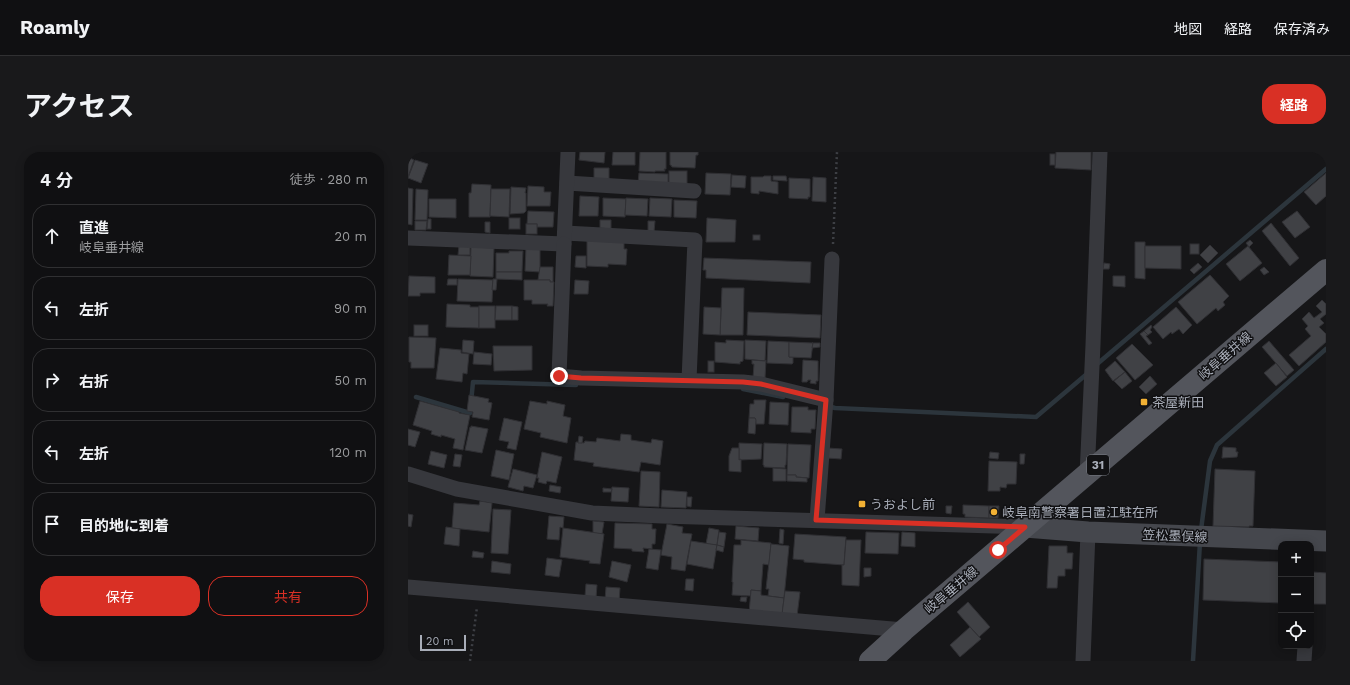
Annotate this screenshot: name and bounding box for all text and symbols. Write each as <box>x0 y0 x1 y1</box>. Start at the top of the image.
text: Roamly <box>20 16 90 39</box>
text: 地図 <box>1174 21 1202 37</box>
text: 経路 <box>1224 21 1252 37</box>
text: 保存済み <box>1274 21 1330 37</box>
button: 経路 <box>1262 84 1326 124</box>
text: アクセス <box>24 90 135 123</box>
text: 4 分 <box>40 170 73 190</box>
text: 徒歩 · 280 m <box>290 172 368 187</box>
text: 直進 <box>79 219 109 237</box>
icon: ahead <box>41 225 63 247</box>
text: 20 m <box>335 229 367 244</box>
text: 岐阜垂井線 <box>79 240 144 255</box>
icon: left <box>41 297 63 319</box>
text: 左折 <box>79 301 109 319</box>
text: 90 m <box>334 301 367 316</box>
street label: 岐阜垂井線 <box>1196 329 1254 383</box>
route end <box>550 367 568 385</box>
icon: right <box>41 369 63 391</box>
text: 右折 <box>79 373 109 391</box>
text: 50 m <box>335 373 367 388</box>
place label: 茶屋新田 <box>1152 395 1204 410</box>
marker: 茶屋新田 <box>1139 397 1149 407</box>
icon: left <box>41 441 63 463</box>
text: 左折 <box>79 445 109 463</box>
text: 120 m <box>329 445 367 460</box>
road number: 31 <box>1087 455 1109 475</box>
place label: うおよし前 <box>870 497 935 512</box>
marker: うおよし前 <box>857 499 867 509</box>
place label: 岐阜南警察署日置江駐在所 <box>1002 505 1158 520</box>
marker: 岐阜南警察署日置江駐在所 <box>989 507 999 517</box>
icon: arrive <box>41 513 63 535</box>
text: 目的地に到着 <box>79 517 169 535</box>
street label: 笠松墨俣線 <box>1142 527 1208 545</box>
route start <box>989 541 1007 559</box>
map controls <box>1278 541 1314 649</box>
button: + <box>1278 541 1314 577</box>
street label: 岐阜垂井線 <box>921 563 981 617</box>
button: 保存 <box>40 576 200 616</box>
button: 共有 <box>208 576 368 616</box>
button: − <box>1278 577 1314 613</box>
button: locate <box>1278 613 1314 649</box>
scale bar <box>420 633 466 652</box>
text: 20 m <box>426 635 454 648</box>

